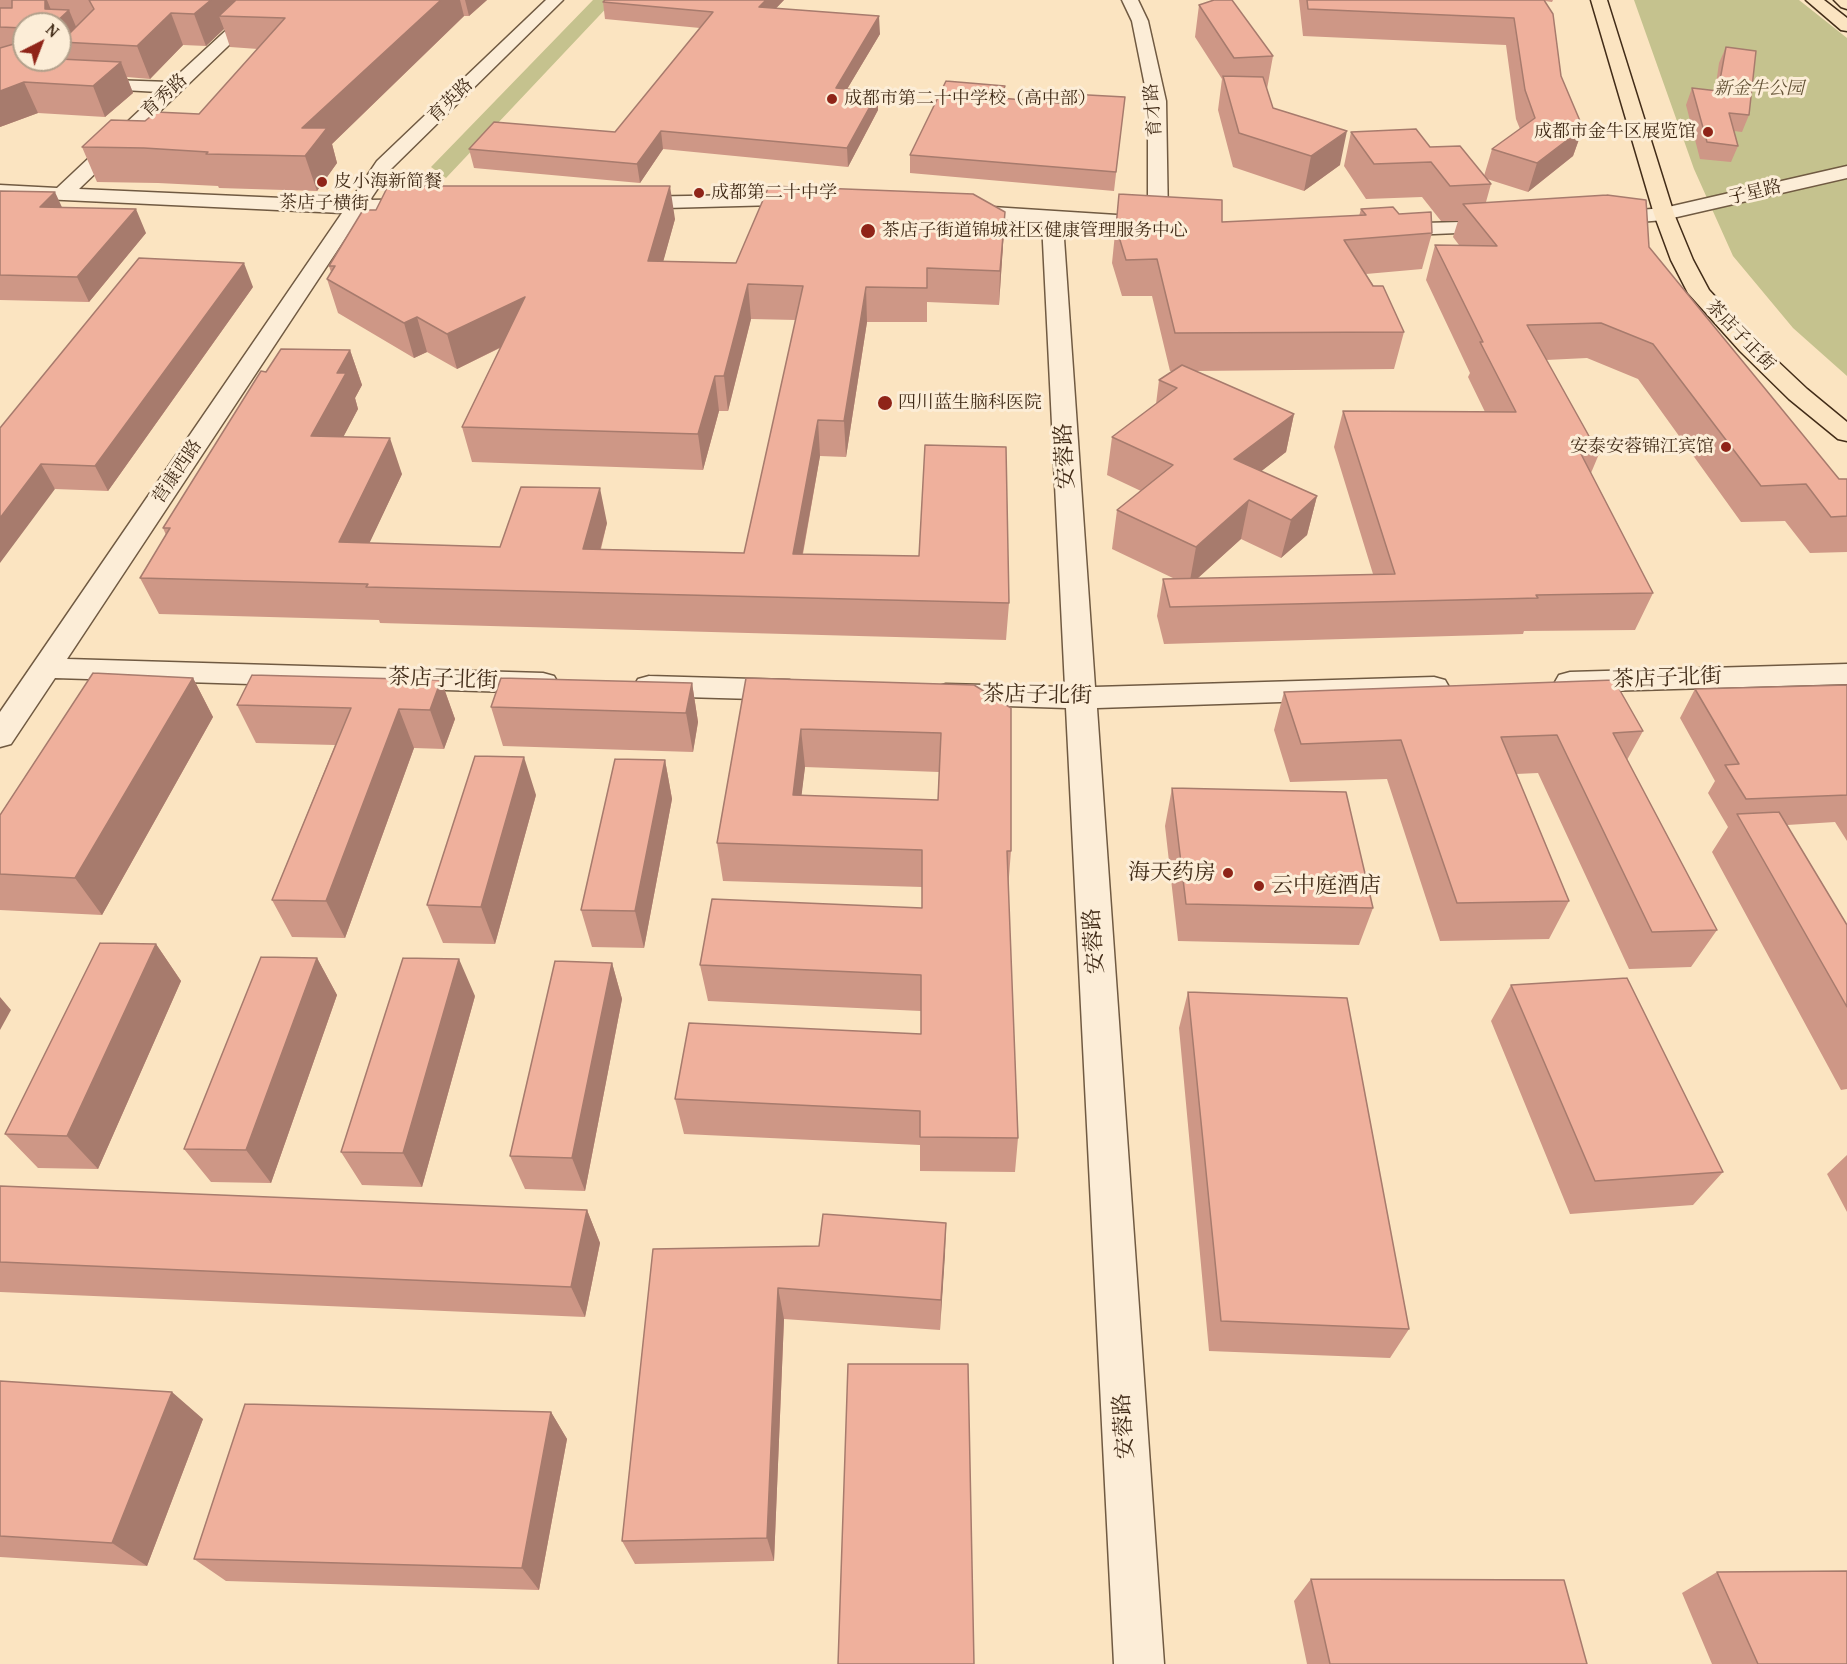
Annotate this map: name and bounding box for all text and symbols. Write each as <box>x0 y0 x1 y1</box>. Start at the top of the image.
north arrow <box>12 12 72 72</box>
text: N <box>41 18 65 43</box>
street label: 育秀路 <box>138 70 192 122</box>
street label: 育英路 <box>424 74 478 128</box>
park label: 新金牛公园 <box>1714 78 1804 100</box>
street label: 育才路 <box>1141 82 1167 138</box>
place label: 成都市第二十中学校（高中部） <box>844 88 1096 110</box>
marker: 成都市第二十中学校（高中部） <box>825 92 839 106</box>
place label: 成都市金牛区展览馆 <box>1534 121 1696 143</box>
marker: 成都市金牛区展览馆 <box>1701 125 1715 139</box>
place label: 皮小海新简餐 <box>334 171 442 193</box>
marker: 皮小海新简餐 <box>315 175 329 189</box>
street label: 子星路 <box>1726 176 1784 210</box>
place label: 成都第二十中学 <box>711 182 837 204</box>
marker: 成都第二十中学 <box>692 186 706 200</box>
street label: 茶店子横街 <box>279 192 369 216</box>
place label: 茶店子街道锦城社区健康管理服务中心 <box>882 220 1188 242</box>
marker: 茶店子街道锦城社区健康管理服务中心 <box>859 222 877 240</box>
street label: 茶店子正街 <box>1701 296 1779 376</box>
place label: 四川蓝生脑科医院 <box>898 392 1042 414</box>
marker: 四川蓝生脑科医院 <box>876 394 894 412</box>
street label: 安蓉路 <box>1051 422 1081 490</box>
street label: 营康西路 <box>149 436 207 508</box>
place label: 安泰安蓉锦江宾馆 <box>1570 436 1714 458</box>
marker: 安泰安蓉锦江宾馆 <box>1719 440 1733 454</box>
street label: 茶店子北街 <box>1612 664 1722 694</box>
street label: 茶店子北街 <box>388 665 498 695</box>
street label: 茶店子北街 <box>982 682 1092 710</box>
place label: 海天药房 <box>1128 860 1216 886</box>
marker: 海天药房 <box>1221 866 1235 880</box>
place label: 云中庭酒店 <box>1271 873 1381 899</box>
marker: 云中庭酒店 <box>1252 879 1266 893</box>
street label: 安蓉路 <box>1080 907 1110 975</box>
street label: 安蓉路 <box>1110 1392 1140 1460</box>

